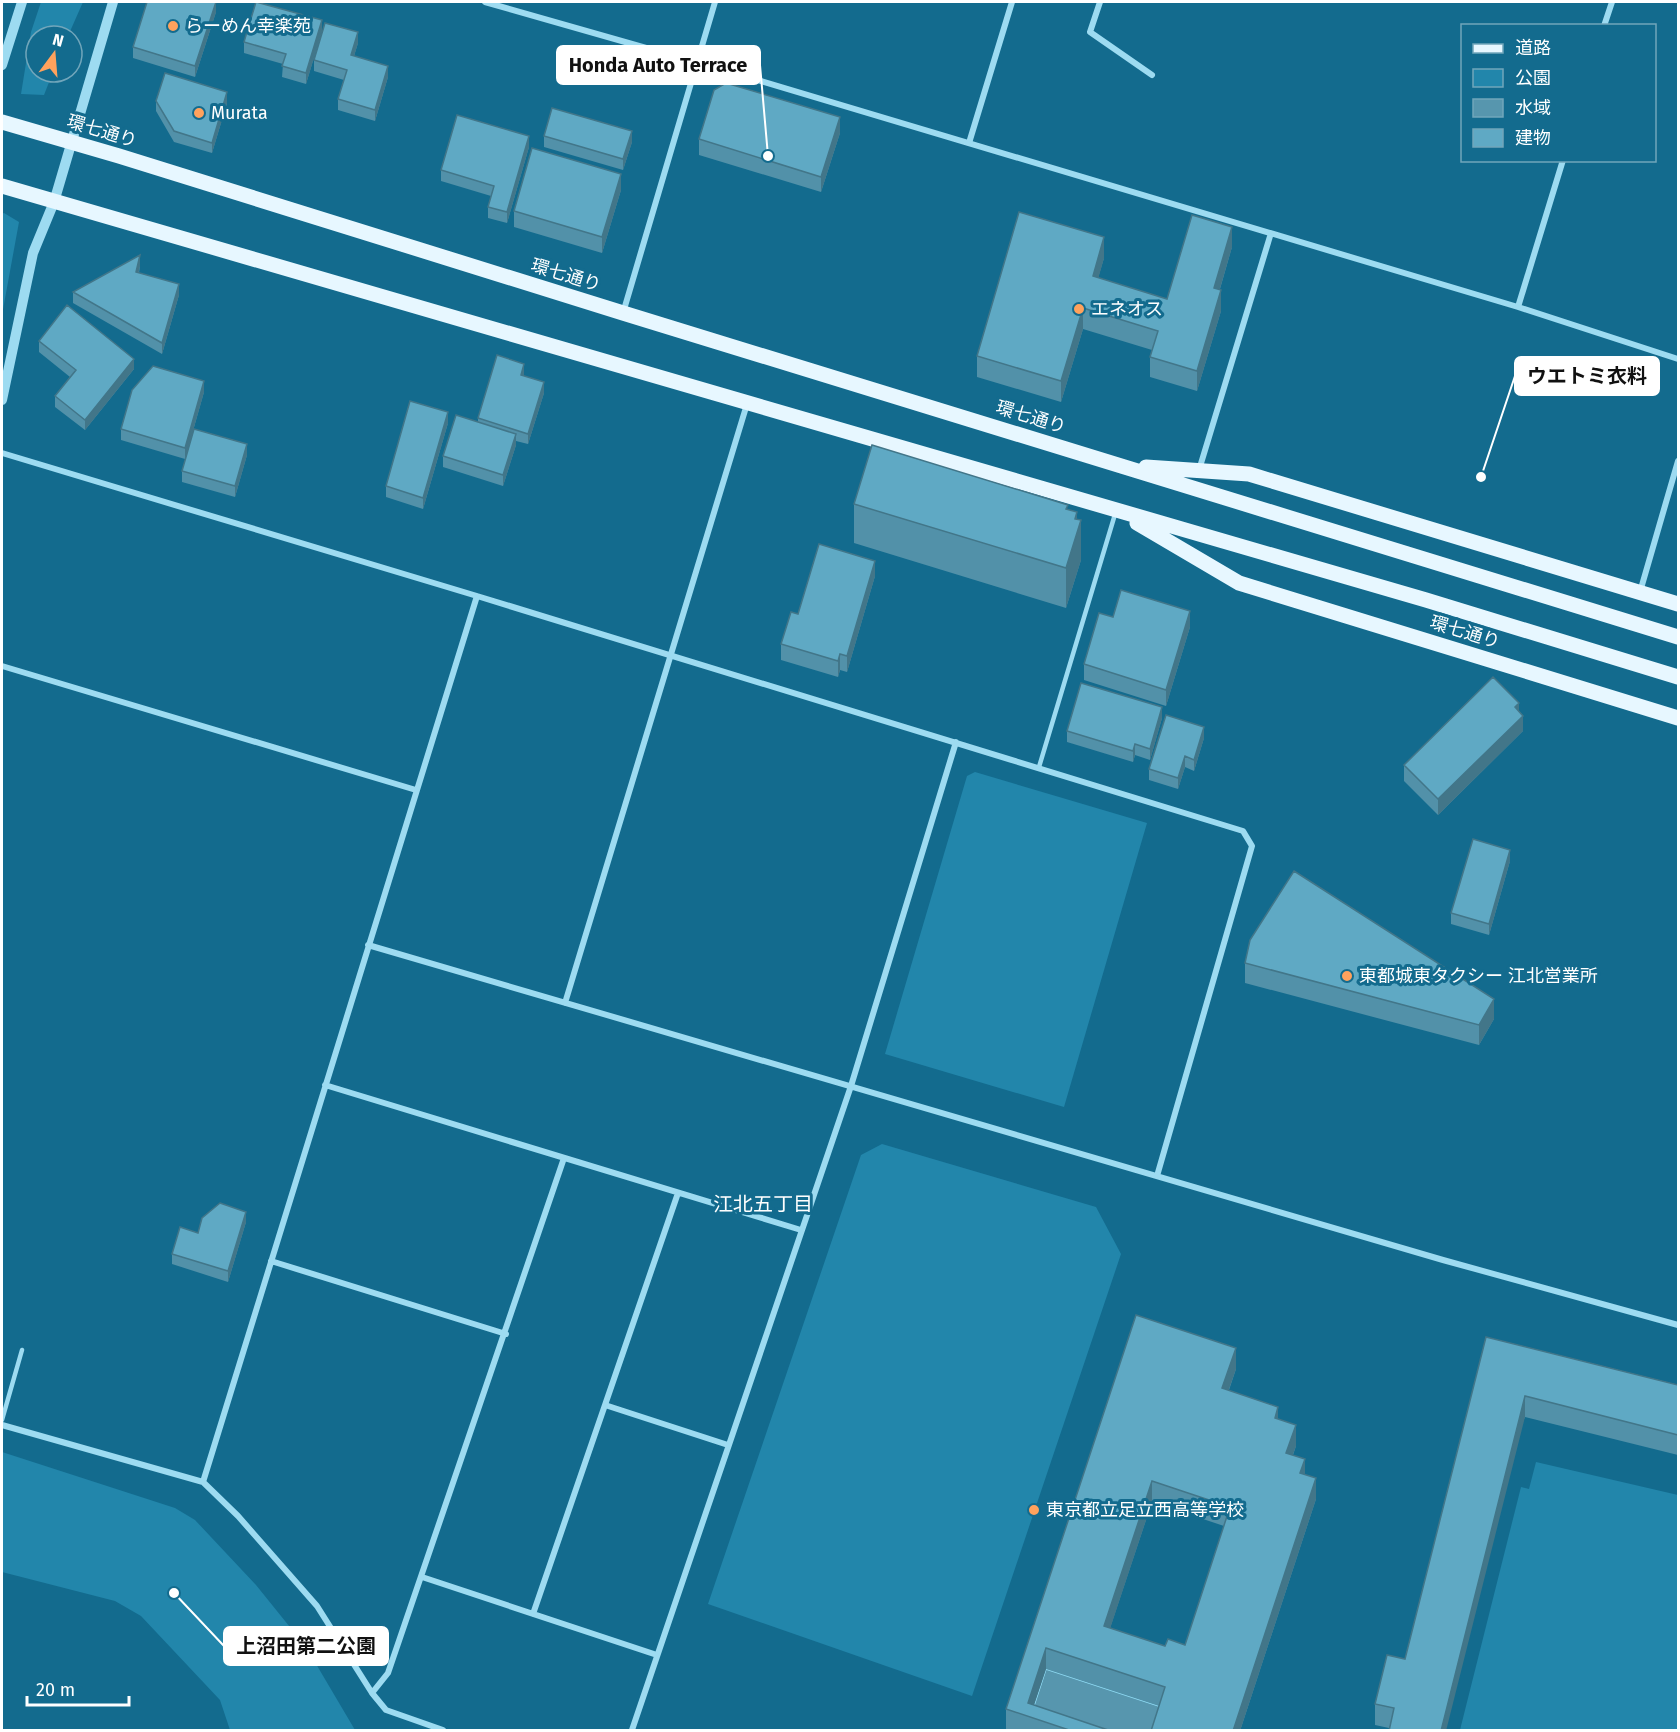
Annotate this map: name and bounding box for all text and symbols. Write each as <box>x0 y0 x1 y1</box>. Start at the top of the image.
place label: らーめん幸楽苑 <box>185 15 311 37</box>
marker: らーめん幸楽苑 <box>166 19 180 33</box>
north arrow <box>24 24 84 84</box>
legend <box>1461 24 1656 162</box>
text: N <box>50 29 66 51</box>
text: 道路 <box>1515 37 1551 59</box>
callout: Honda Auto Terrace <box>557 46 760 84</box>
text: Honda Auto Terrace <box>569 53 747 77</box>
text: 公園 <box>1515 67 1551 89</box>
text: 水域 <box>1515 97 1551 119</box>
place label: Murata <box>211 102 268 124</box>
marker: Murata <box>192 106 206 120</box>
street label: 環七通り <box>64 110 140 152</box>
text: 建物 <box>1515 127 1551 149</box>
street label: 環七通り <box>528 254 604 296</box>
place label: エネオス <box>1091 298 1163 320</box>
marker: エネオス <box>1072 302 1086 316</box>
callout: ウエトミ衣料 <box>1515 357 1659 395</box>
text: ウエトミ衣料 <box>1527 364 1647 388</box>
street label: 環七通り <box>993 396 1069 438</box>
street label: 環七通り <box>1427 611 1503 653</box>
place label: 東都城東タクシー 江北営業所 <box>1359 965 1598 987</box>
marker: 東都城東タクシー 江北営業所 <box>1340 969 1354 983</box>
district label: 江北五丁目 <box>713 1192 813 1216</box>
place label: 東京都立足立西高等学校 <box>1046 1499 1244 1521</box>
marker: 東京都立足立西高等学校 <box>1027 1503 1041 1517</box>
callout: 上沼田第二公園 <box>224 1627 388 1665</box>
text: 上沼田第二公園 <box>236 1634 376 1658</box>
scale bar <box>27 1669 129 1707</box>
text: 20 m <box>36 1679 75 1701</box>

